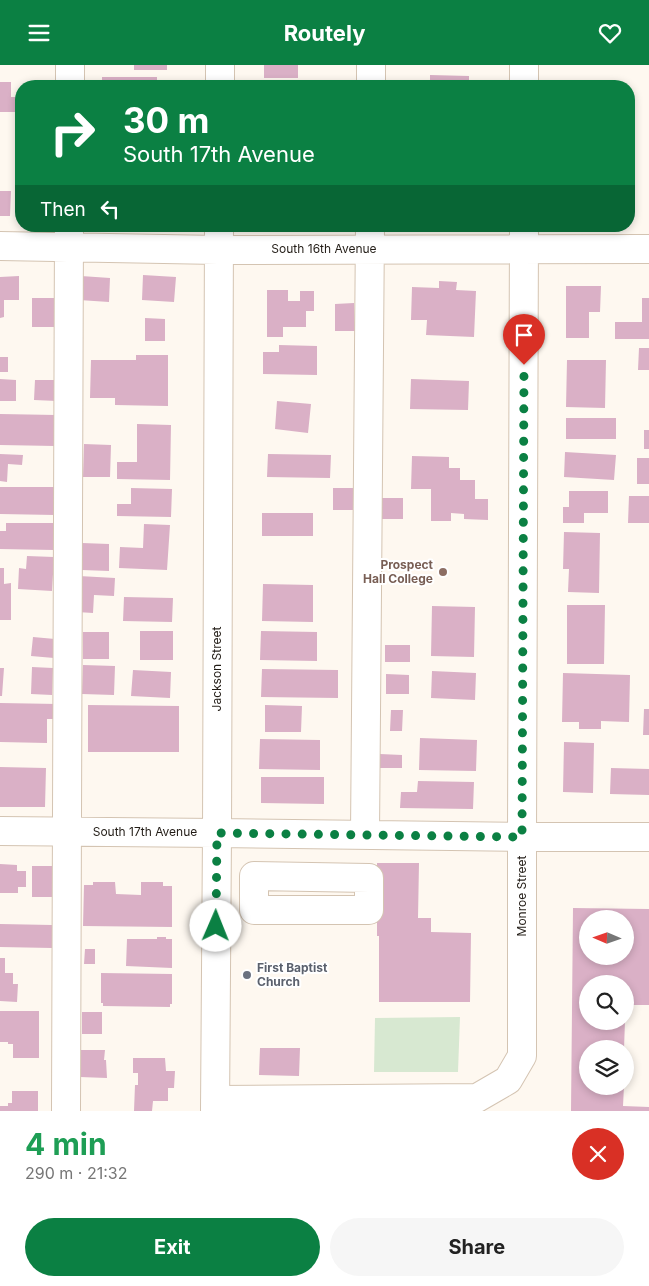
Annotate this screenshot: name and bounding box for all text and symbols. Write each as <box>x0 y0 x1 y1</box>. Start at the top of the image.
icon: menu <box>25 19 53 47</box>
icon: heart <box>596 19 624 47</box>
text: Routely <box>284 20 365 46</box>
text: 30 m <box>123 99 209 141</box>
icon: right <box>40 100 105 165</box>
text: South 17th Avenue <box>123 141 315 167</box>
icon: left <box>96 195 124 223</box>
text: Then <box>40 198 86 221</box>
street label: South 16th Avenue <box>271 241 377 256</box>
pin <box>503 314 545 365</box>
icon: arrive <box>510 321 538 349</box>
place label: Prospect Hall College <box>363 557 434 586</box>
marker: Prospect Hall College <box>437 566 449 578</box>
street label: Jackson Street <box>209 626 224 711</box>
street label: South 17th Avenue <box>93 824 197 839</box>
street label: Monroe Street <box>514 855 529 936</box>
position arrow <box>189 899 241 951</box>
north arrow <box>579 910 634 965</box>
map controls <box>579 910 634 1095</box>
place label: First Baptist Church <box>257 960 328 989</box>
marker: First Baptist Church <box>241 969 253 981</box>
button: search <box>579 975 634 1030</box>
button: layers <box>579 1040 634 1095</box>
text: 4 min <box>25 1126 107 1162</box>
button: close <box>572 1128 624 1180</box>
text: 290 m · 21:32 <box>25 1163 127 1183</box>
button: Exit <box>25 1218 320 1276</box>
button: Share <box>330 1218 624 1276</box>

